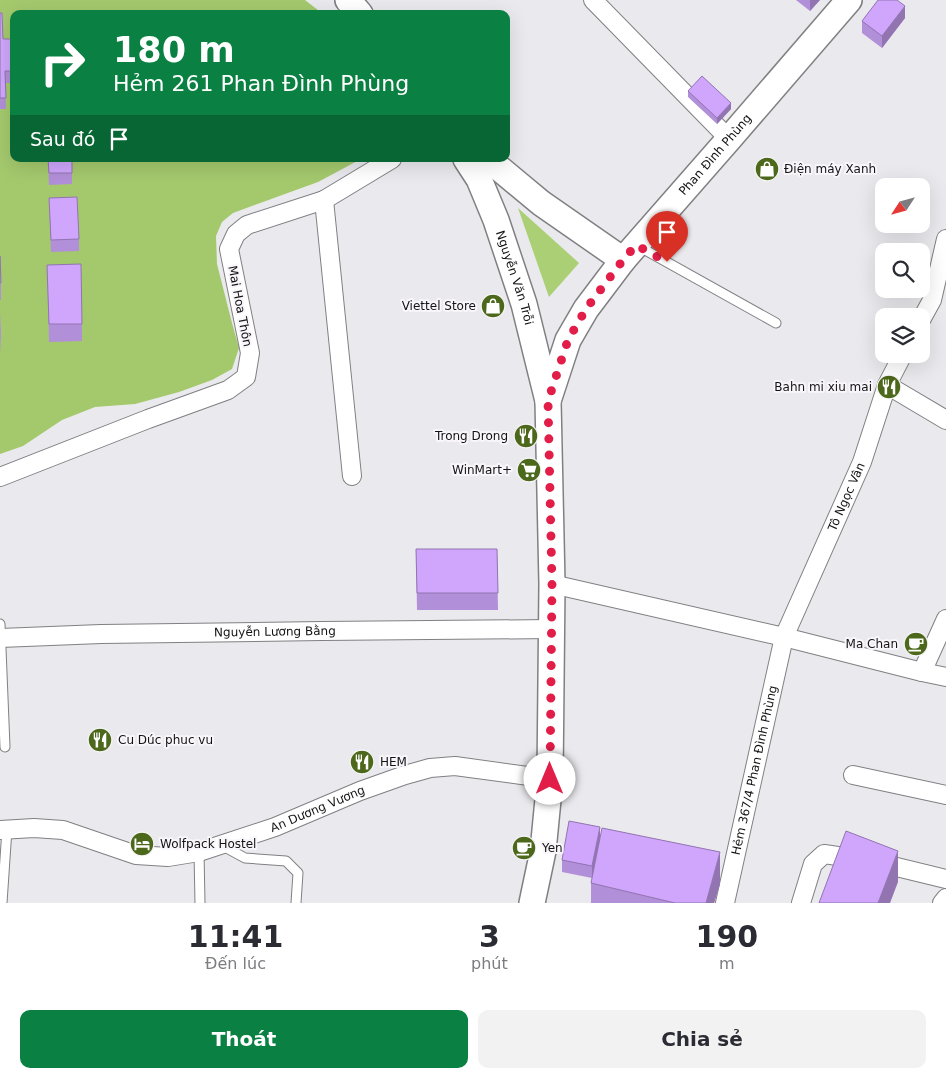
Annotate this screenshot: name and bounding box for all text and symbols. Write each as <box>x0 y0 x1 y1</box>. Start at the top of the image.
icon: right <box>30 30 95 95</box>
text: 180 m <box>113 30 235 70</box>
text: Hẻm 261 Phan Đình Phùng <box>113 71 409 96</box>
street label: Phan Đình Phùng <box>676 111 754 198</box>
icon: arrive <box>105 125 133 153</box>
text: Sau đó <box>30 128 95 150</box>
shop icon: Điện máy Xanh <box>754 156 780 182</box>
place label: Điện máy Xanh <box>784 162 876 176</box>
north arrow <box>875 178 930 232</box>
map controls <box>875 178 930 363</box>
pin <box>646 211 688 262</box>
icon: arrive <box>653 218 681 246</box>
street label: Nguyễn Văn Trỗi <box>493 229 536 326</box>
button: search <box>875 243 930 298</box>
street label: Mai Hoa Thôn <box>225 264 255 348</box>
shop icon: Viettel Store <box>480 293 506 319</box>
place label: Viettel Store <box>402 299 476 313</box>
button: layers <box>875 308 930 363</box>
restaurant icon: Bahn mi xiu mai <box>876 374 902 400</box>
place label: Bahn mi xiu mai <box>774 380 872 394</box>
restaurant icon: Trong Drong <box>513 423 539 449</box>
place label: Trong Drong <box>434 429 508 443</box>
supermarket icon: WinMart+ <box>516 457 542 483</box>
street label: Tô Ngọc Vân <box>825 460 868 534</box>
place label: WinMart+ <box>452 463 512 477</box>
street label: Nguyễn Lương Bằng <box>214 624 336 639</box>
cafe icon: Ma Chan <box>903 631 929 657</box>
place label: Ma Chan <box>846 637 898 651</box>
street label: Hẻm 367/4 Phan Đình Phùng <box>729 684 780 856</box>
restaurant icon: Cu Dúc phuc vu <box>87 727 113 753</box>
place label: Cu Dúc phuc vu <box>118 733 213 747</box>
restaurant icon: HEM <box>349 749 375 775</box>
position arrow <box>523 752 575 804</box>
place label: HEM <box>380 755 407 769</box>
street label: An Dương Vương <box>269 783 367 835</box>
hotel icon: Wolfpack Hostel <box>129 831 155 857</box>
cafe icon: Yen <box>511 835 537 861</box>
place label: Wolfpack Hostel <box>160 837 256 851</box>
place label: Yen <box>541 841 563 855</box>
text: 11:41 <box>188 919 283 954</box>
text: 3 <box>479 919 500 954</box>
text: 190 <box>696 919 758 954</box>
text: Đến lúc <box>205 954 266 973</box>
text: phút <box>471 954 508 973</box>
text: m <box>719 954 735 973</box>
button: Thoát <box>20 1010 468 1068</box>
button: Chia sẻ <box>478 1010 926 1068</box>

